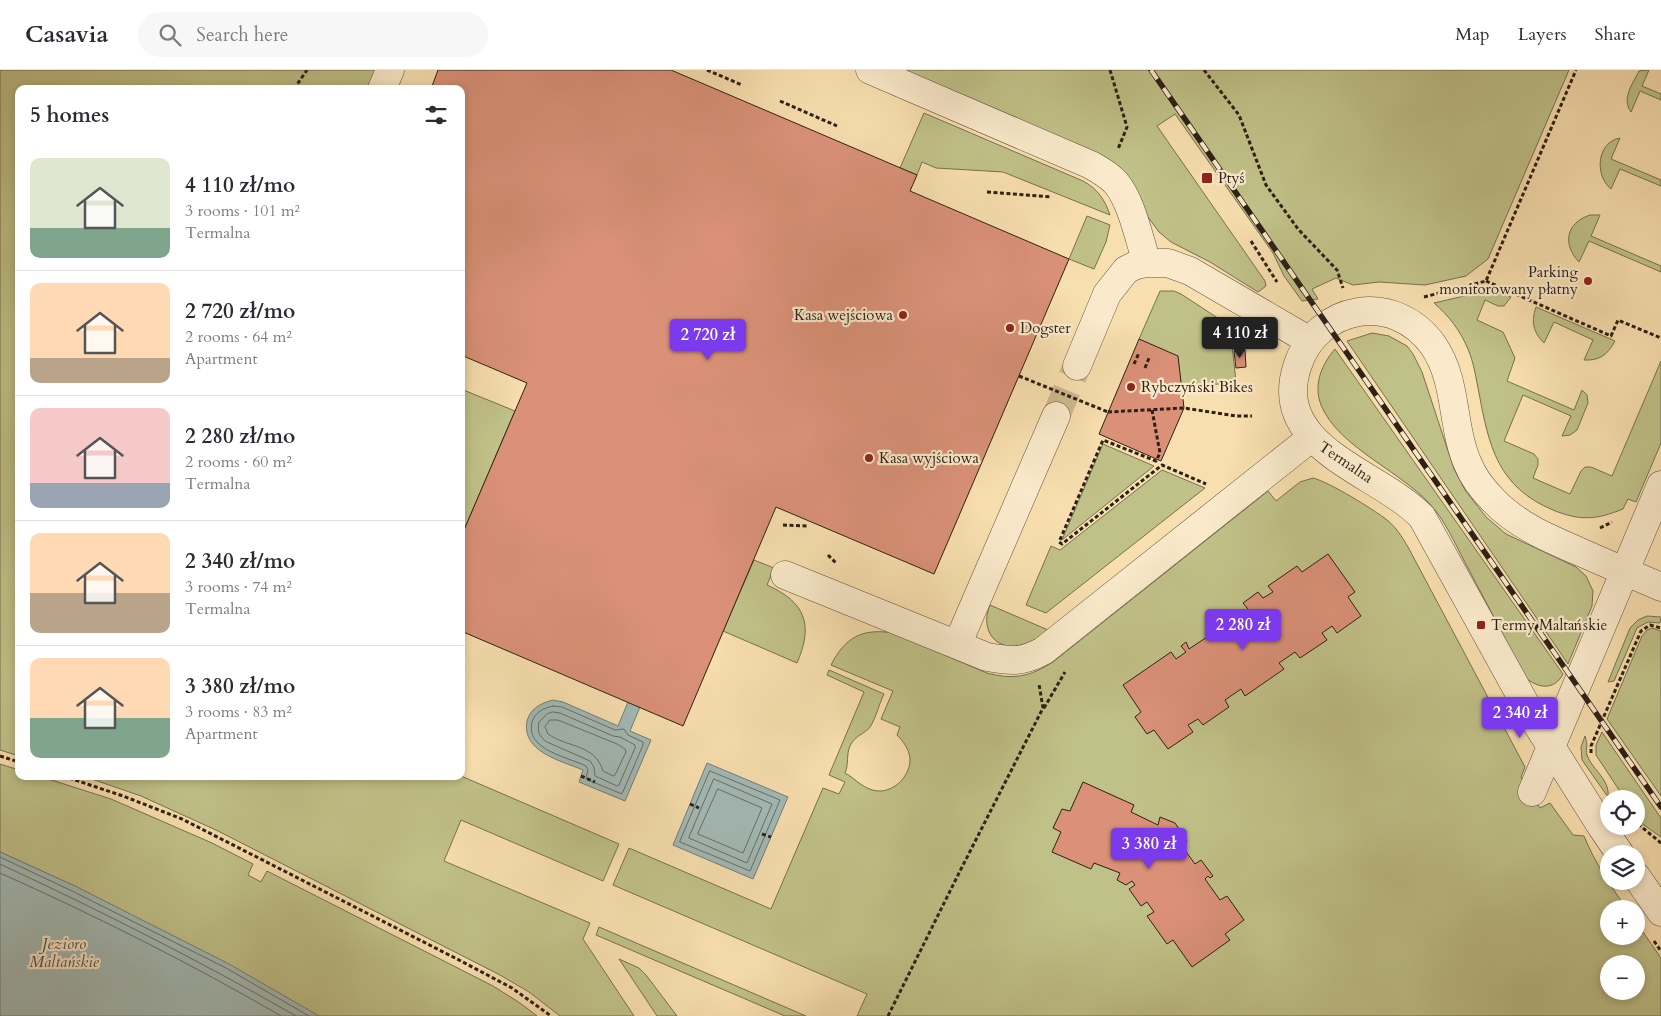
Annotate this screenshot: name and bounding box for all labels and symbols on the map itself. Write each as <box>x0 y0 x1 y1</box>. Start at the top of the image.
place label: Ptyś <box>1218 168 1245 188</box>
marker: Ptyś <box>1200 171 1214 185</box>
place label: Parking monitorowany płatny <box>1439 262 1579 299</box>
marker: Parking monitorowany płatny <box>1582 275 1594 287</box>
place label: Kasa wejściowa <box>794 305 894 325</box>
marker: Kasa wejściowa <box>897 309 909 321</box>
pin: 4 110 zł <box>1188 316 1292 359</box>
pin: 2 720 zł <box>656 318 760 361</box>
place label: Dogster <box>1020 318 1071 338</box>
marker: Dogster <box>1004 322 1016 334</box>
place label: Rybczyński Bikes <box>1141 377 1253 397</box>
marker: Rybczyński Bikes <box>1125 381 1137 393</box>
street label: Termalna <box>1315 437 1377 488</box>
place label: Kasa wyjściowa <box>879 448 980 468</box>
marker: Kasa wyjściowa <box>863 452 875 464</box>
pin: 2 280 zł <box>1191 608 1295 651</box>
place label: Termy Maltańskie <box>1491 615 1607 635</box>
marker: Termy Maltańskie <box>1475 619 1487 631</box>
pin: 2 340 zł <box>1468 696 1572 739</box>
pin: 3 380 zł <box>1097 828 1201 870</box>
water label: Jezioro Maltańskie <box>29 933 100 973</box>

